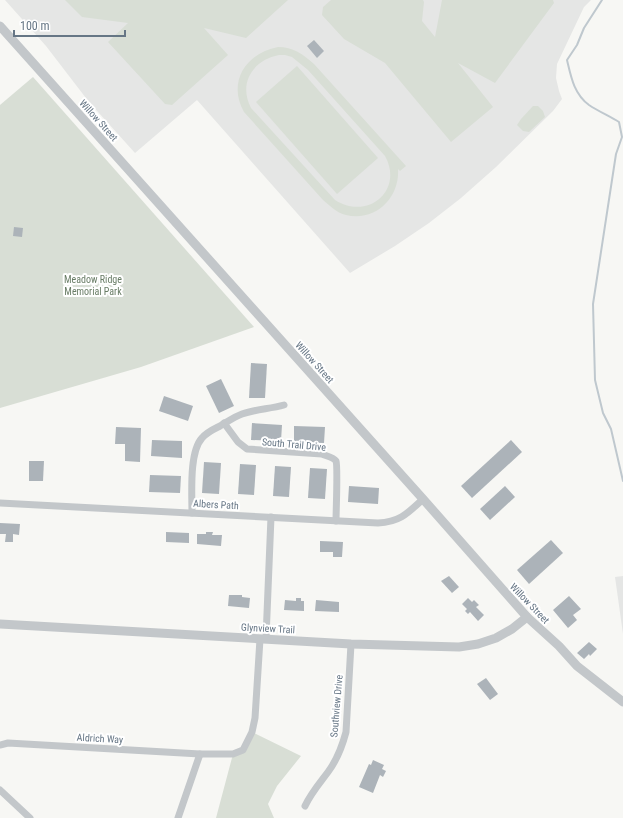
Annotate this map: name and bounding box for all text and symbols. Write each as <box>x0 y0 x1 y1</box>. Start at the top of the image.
scale bar <box>14 12 125 38</box>
text: 100 m <box>20 19 50 33</box>
street label: Willow Street <box>77 97 120 143</box>
park label: Meadow Ridge Memorial Park <box>64 274 122 297</box>
street label: Willow Street <box>293 339 336 385</box>
street label: South Trail Drive <box>261 436 327 453</box>
street label: Albers Path <box>193 498 239 511</box>
street label: Willow Street <box>508 581 552 626</box>
street label: Glynview Trail <box>241 622 295 635</box>
street label: Southview Drive <box>328 674 345 738</box>
street label: Aldrich Way <box>76 732 123 745</box>

